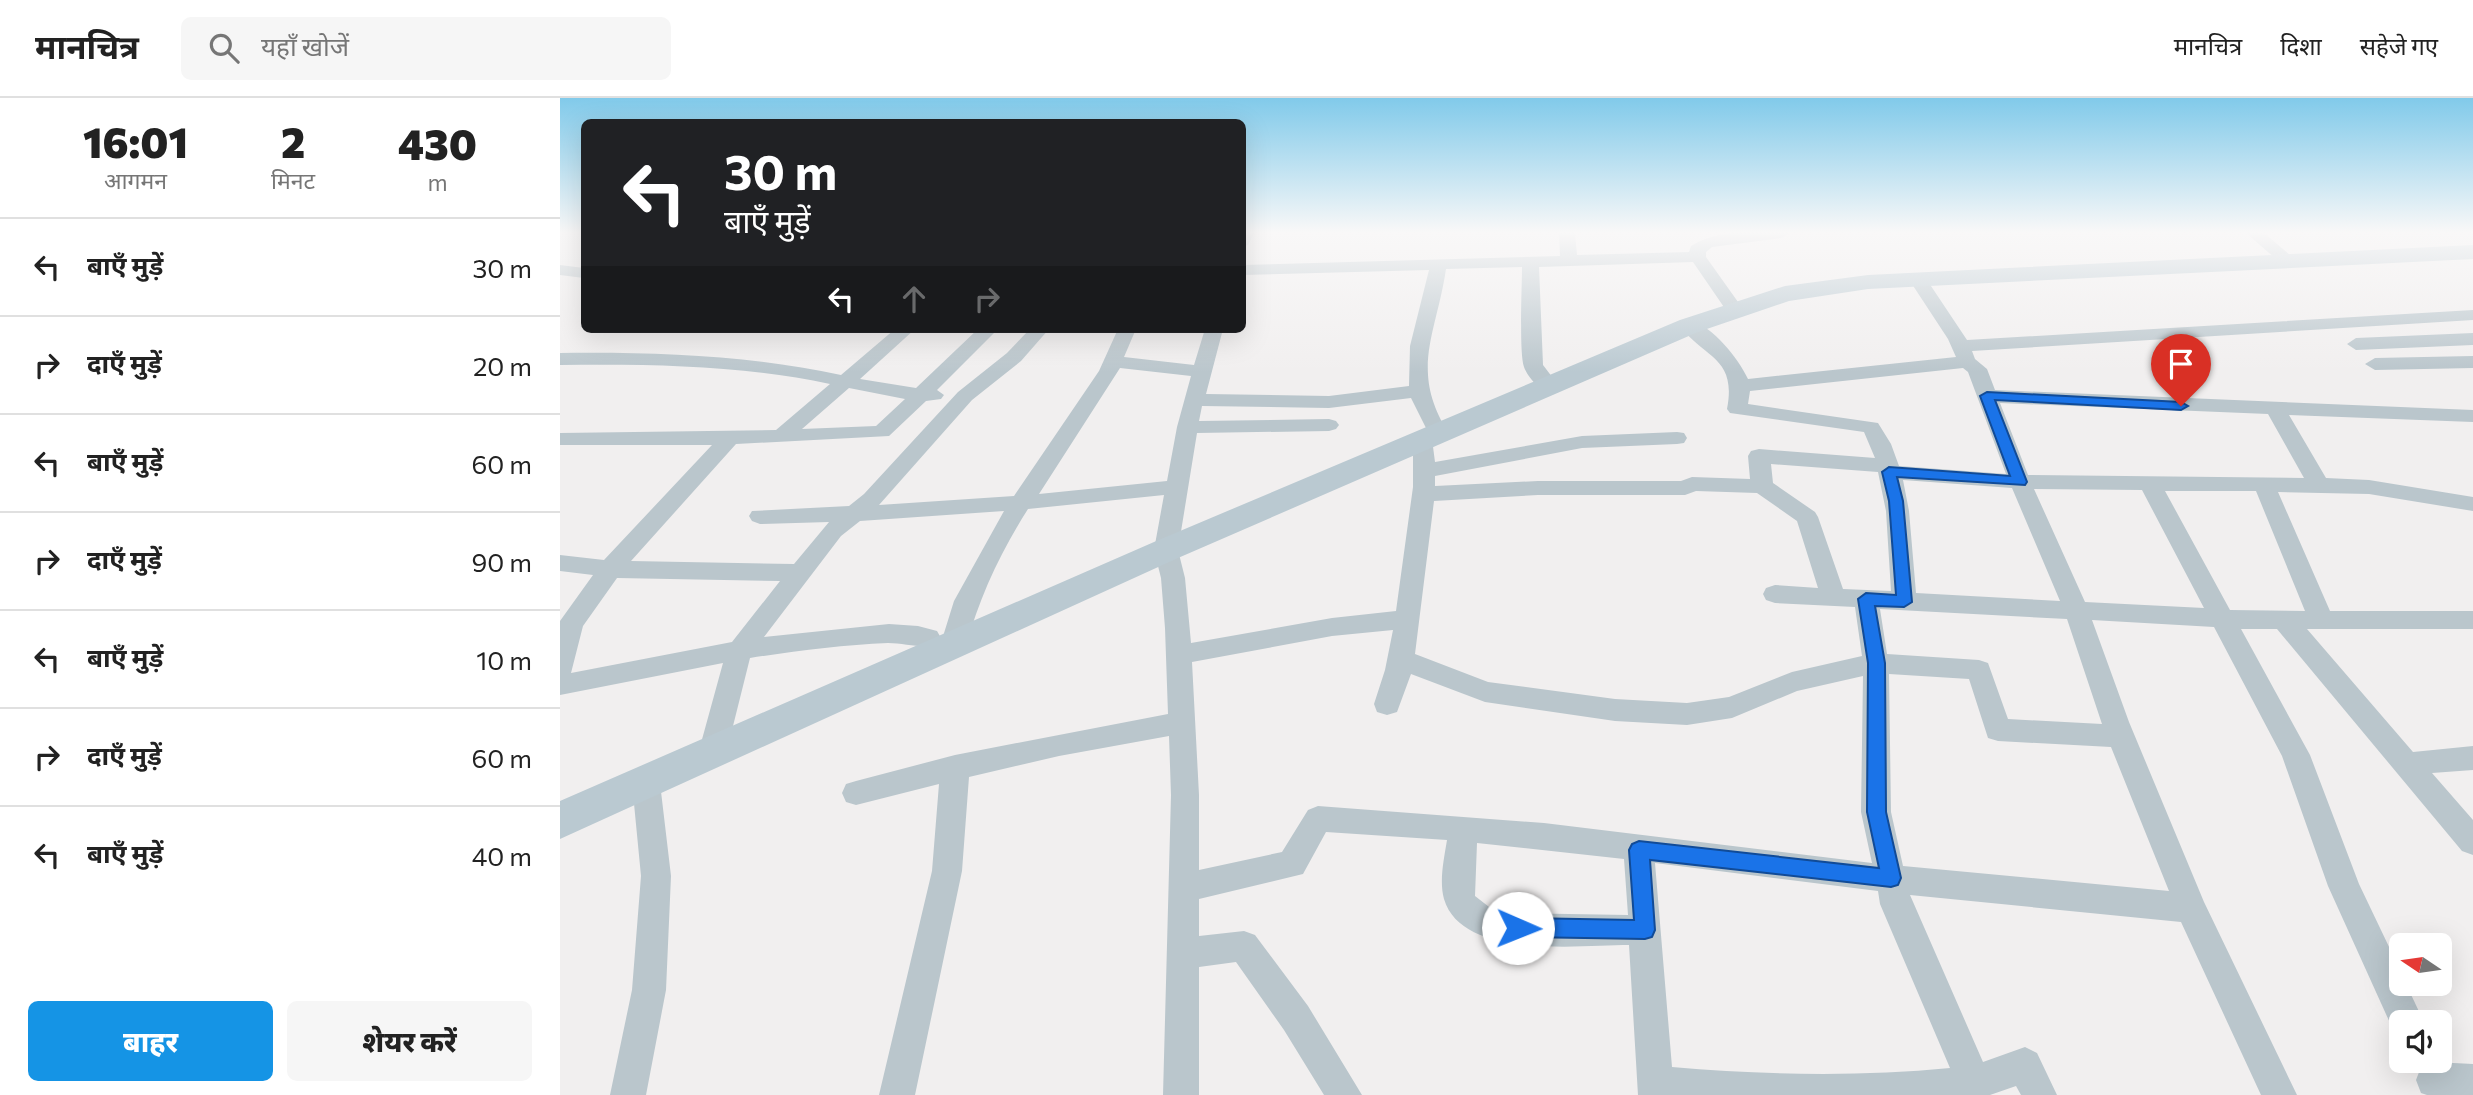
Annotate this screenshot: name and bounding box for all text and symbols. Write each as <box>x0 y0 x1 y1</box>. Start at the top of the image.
search box <box>181 17 671 80</box>
text: मानचित्र <box>35 25 139 66</box>
icon: search <box>205 29 243 67</box>
text: यहाँ खोजें <box>261 30 349 61</box>
text: मानचित्र <box>2174 31 2242 60</box>
text: दिशा <box>2280 31 2322 60</box>
text: सहेजे गए <box>2360 31 2438 60</box>
text: 16:01 <box>83 115 188 167</box>
text: 2 <box>281 115 305 167</box>
text: 430 <box>398 117 477 169</box>
text: 30 m <box>724 140 837 200</box>
icon: left <box>609 147 700 238</box>
text: आगमन <box>104 166 167 194</box>
text: मिनट <box>271 166 315 194</box>
text: m <box>428 168 448 196</box>
text: बाएँ मुड़ें <box>724 200 811 240</box>
icon: left <box>28 248 66 286</box>
text: बाएँ मुड़ें <box>87 249 163 280</box>
text: 30 m <box>473 252 532 283</box>
icon: left <box>822 280 860 318</box>
icon: ahead <box>895 280 933 318</box>
icon: right <box>968 280 1006 318</box>
pin <box>2151 334 2211 406</box>
icon: arrive <box>2162 345 2200 383</box>
icon: right <box>28 346 66 384</box>
text: दाएँ मुड़ें <box>87 347 162 378</box>
text: 20 m <box>473 350 532 381</box>
icon: left <box>28 444 66 482</box>
text: बाएँ मुड़ें <box>87 445 163 476</box>
text: 60 m <box>472 448 532 479</box>
icon: right <box>28 542 66 580</box>
text: दाएँ मुड़ें <box>87 543 162 574</box>
text: 90 m <box>472 546 532 577</box>
icon: left <box>28 640 66 678</box>
text: बाएँ मुड़ें <box>87 641 163 672</box>
text: 10 m <box>476 644 532 675</box>
icon: right <box>28 738 66 776</box>
text: दाएँ मुड़ें <box>87 739 162 770</box>
text: 60 m <box>472 742 532 773</box>
icon: left <box>28 836 66 874</box>
text: बाएँ मुड़ें <box>87 837 163 868</box>
text: 40 m <box>472 840 532 871</box>
position arrow <box>1481 891 1555 965</box>
north arrow <box>2389 933 2452 996</box>
map controls <box>2389 933 2452 1073</box>
button: बाहर <box>28 1001 273 1081</box>
button: शेयर करें <box>287 1001 532 1081</box>
button: sound <box>2389 1010 2452 1073</box>

